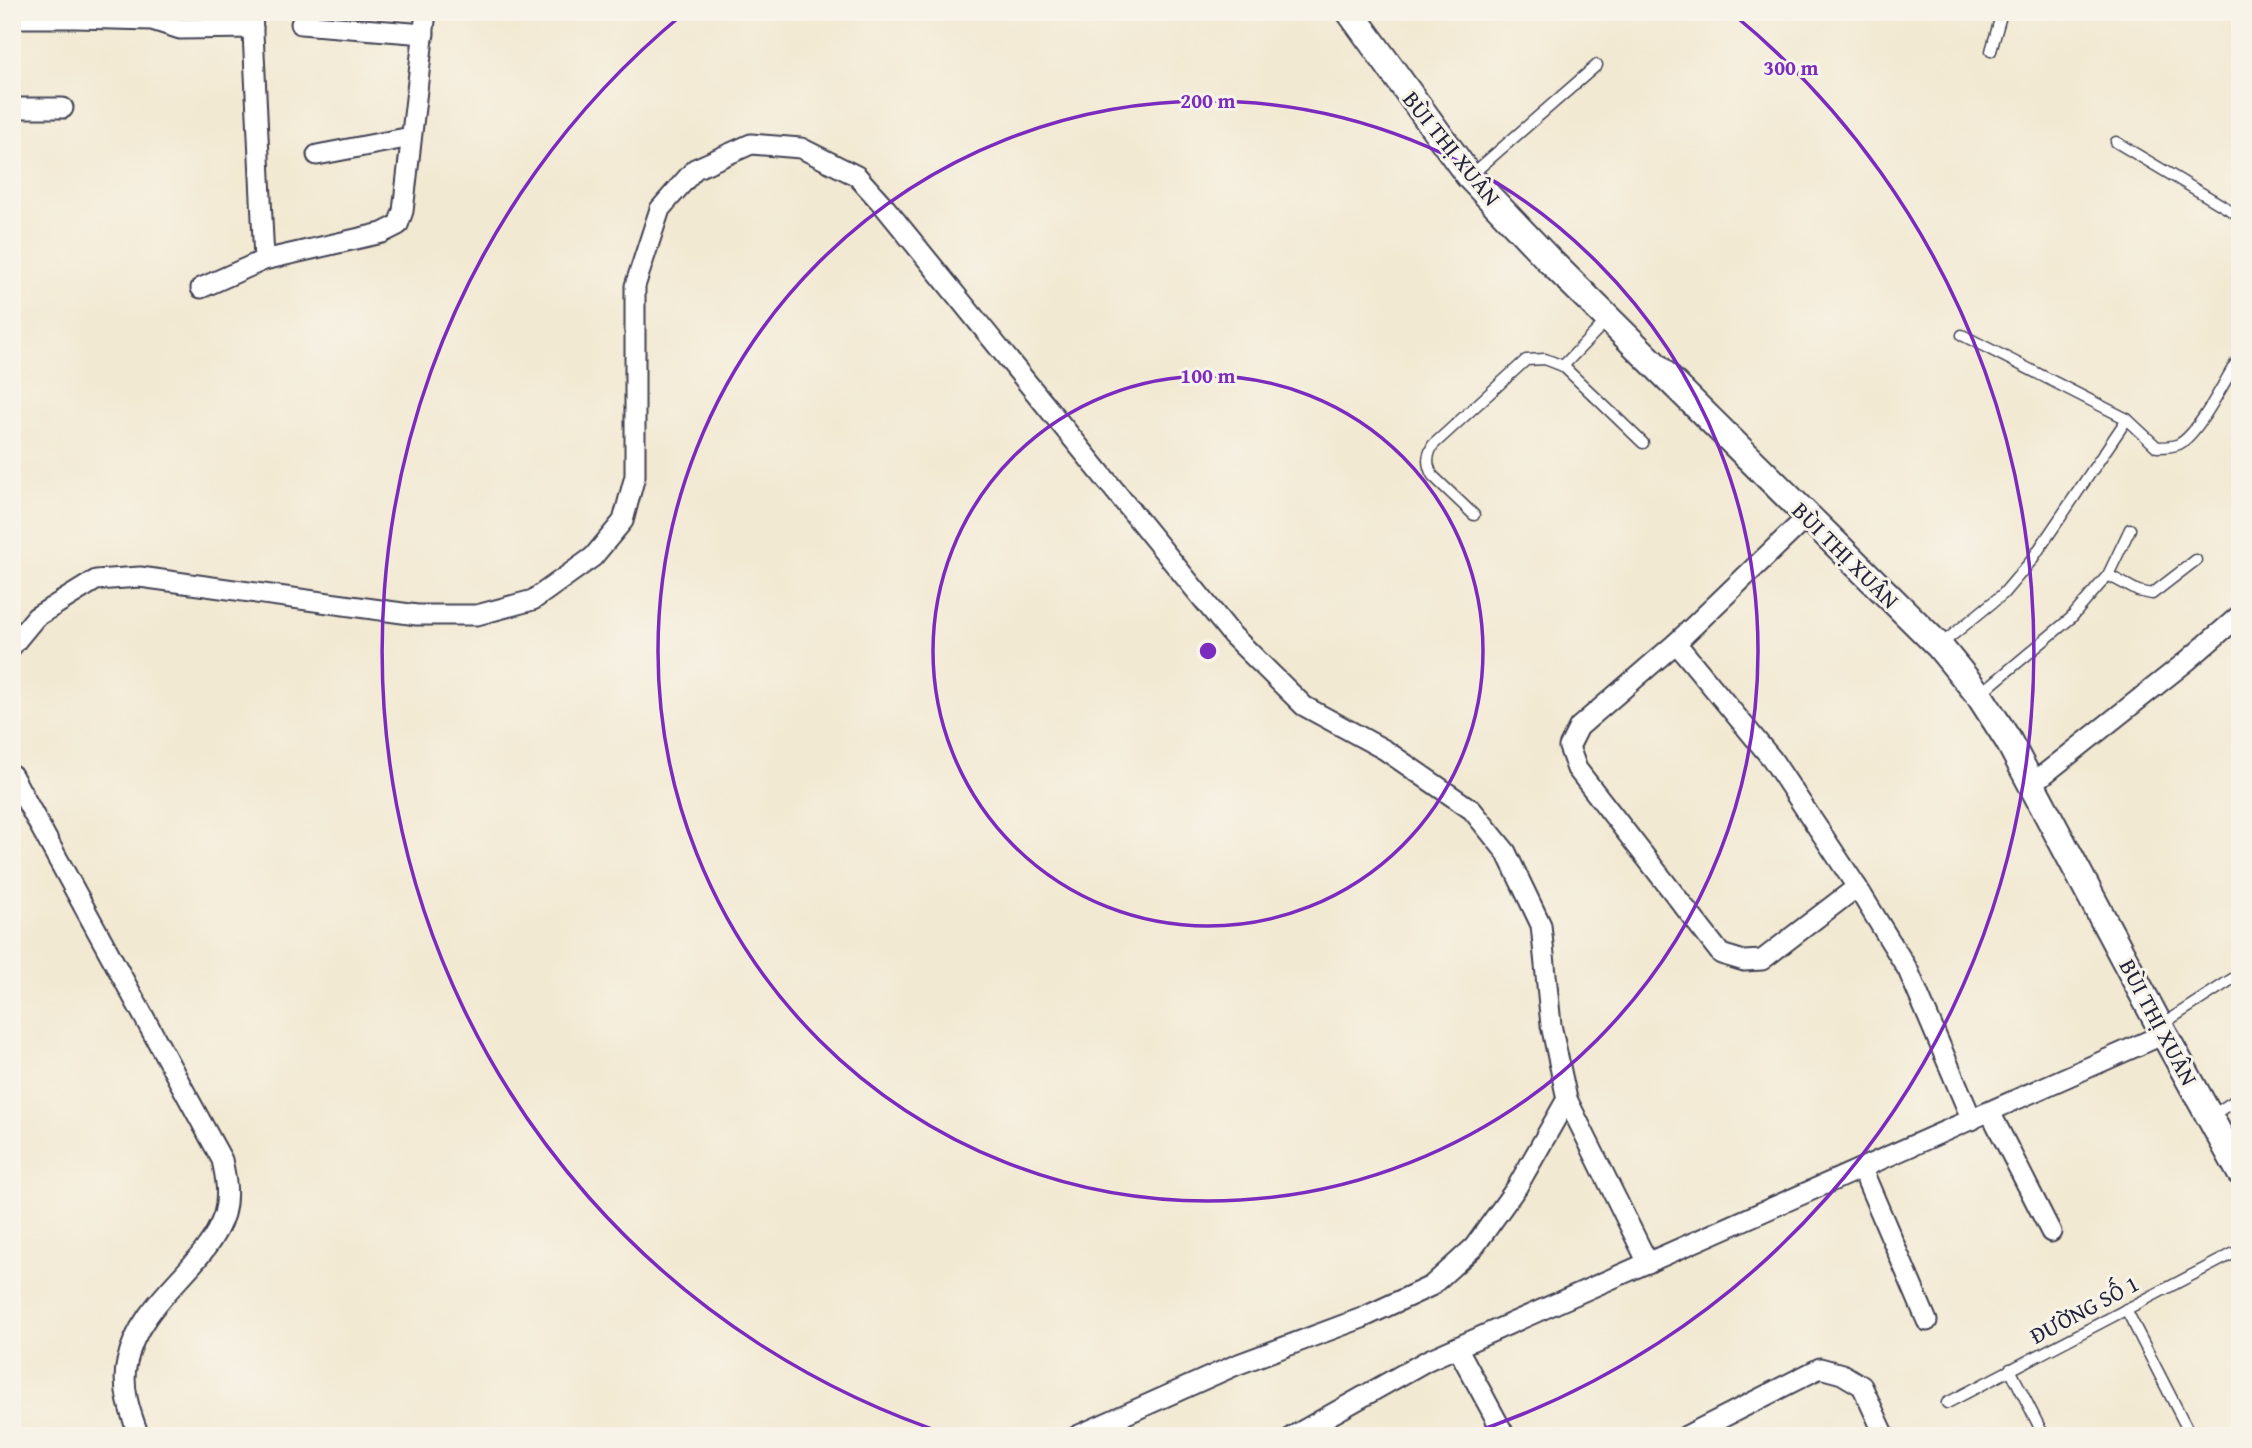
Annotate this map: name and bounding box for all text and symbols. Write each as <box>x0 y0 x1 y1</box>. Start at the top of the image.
text: 300 m <box>1763 52 1819 83</box>
street label: BÙI THỊ XUÂN <box>1395 84 1509 212</box>
text: 200 m <box>1180 85 1236 116</box>
text: 100 m <box>1180 360 1236 391</box>
street label: BÙI THỊ XUÂN <box>1785 494 1907 616</box>
centre of rings <box>1196 639 1220 663</box>
street label: BÙI THỊ XUÂN <box>2112 953 2206 1091</box>
street label: ĐƯỜNG SỐ 1 <box>2024 1266 2144 1352</box>

